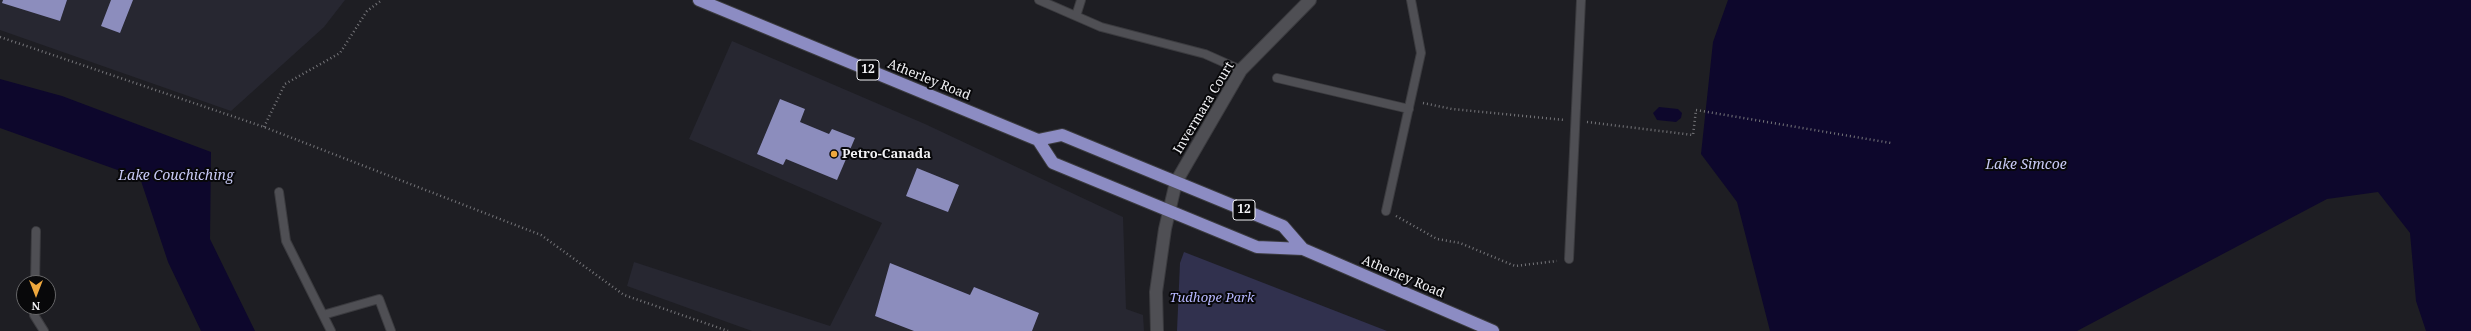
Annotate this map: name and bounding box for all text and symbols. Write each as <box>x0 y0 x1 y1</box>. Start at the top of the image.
street label: Atherley Road <box>885 56 973 104</box>
street label: Invermara Court <box>1170 59 1238 157</box>
road number: 12 <box>857 60 879 80</box>
place label: Petro-Canada <box>842 146 931 162</box>
marker: Petro-Canada <box>829 149 839 159</box>
water label: Lake Simcoe <box>1985 157 2067 173</box>
water label: Lake Couchiching <box>118 168 234 184</box>
road number: 12 <box>1233 200 1255 220</box>
street label: Atherley Road <box>1359 253 1447 301</box>
north arrow <box>16 275 56 315</box>
park label: Tudhope Park <box>1170 290 1254 306</box>
text: N <box>32 299 40 314</box>

